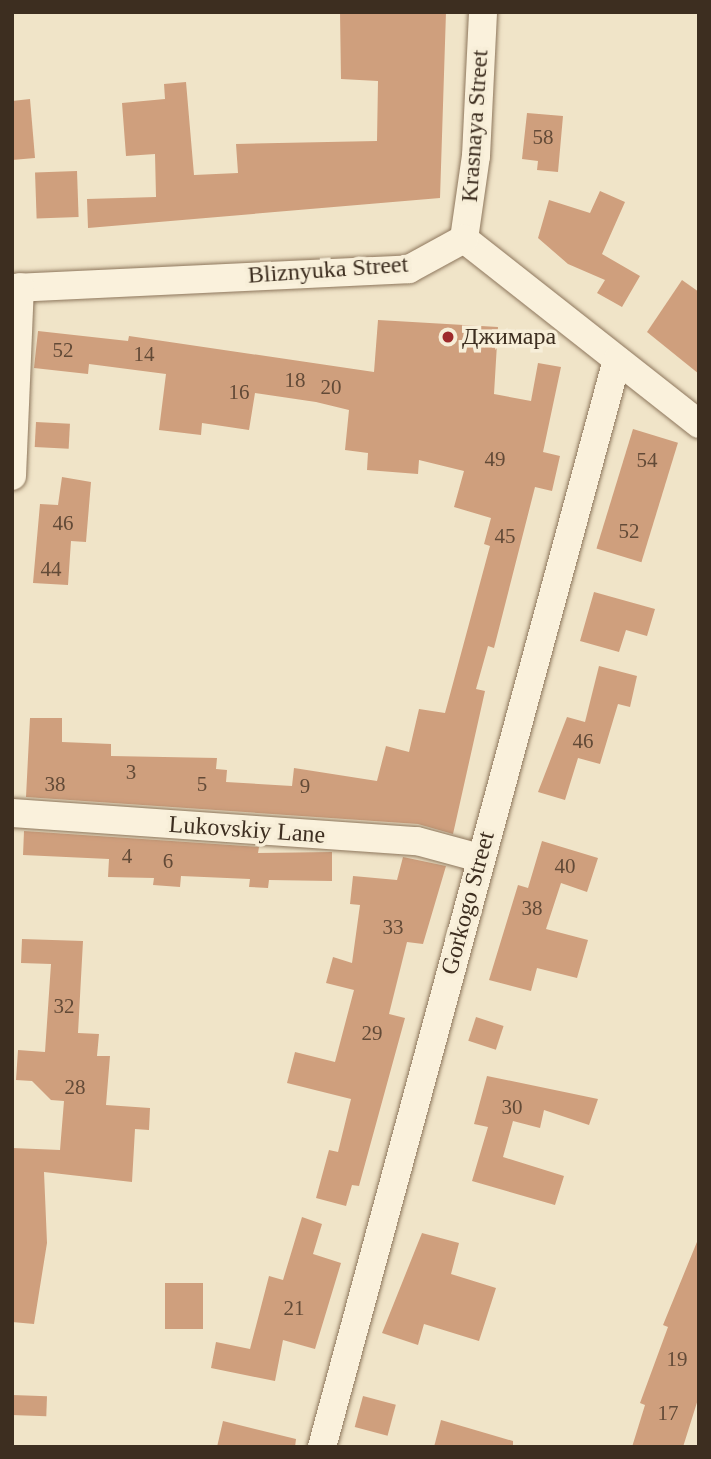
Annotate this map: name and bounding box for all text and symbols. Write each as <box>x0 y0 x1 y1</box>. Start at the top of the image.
street label: Krasnaya Street <box>455 49 495 203</box>
house number: 58 <box>532 124 554 150</box>
street label: Bliznyuka Street <box>247 250 409 290</box>
place label: Джимара <box>462 323 556 351</box>
marker: Джимара <box>440 329 456 345</box>
house number: 52 <box>52 337 74 363</box>
house number: 14 <box>134 341 154 367</box>
house number: 18 <box>284 367 306 393</box>
house number: 20 <box>320 374 342 400</box>
house number: 16 <box>229 379 250 405</box>
house number: 49 <box>484 446 505 472</box>
house number: 54 <box>636 447 658 473</box>
house number: 46 <box>52 510 74 536</box>
house number: 52 <box>618 518 640 544</box>
house number: 45 <box>494 523 516 549</box>
house number: 44 <box>40 556 61 582</box>
house number: 46 <box>572 728 594 754</box>
house number: 3 <box>126 759 136 785</box>
house number: 38 <box>44 771 66 797</box>
house number: 5 <box>197 771 207 797</box>
house number: 9 <box>300 773 310 799</box>
street label: Lukovskiy Lane <box>168 810 326 850</box>
street label: Gorkogo Street <box>435 828 501 978</box>
house number: 4 <box>122 843 132 869</box>
house number: 6 <box>163 848 173 874</box>
house number: 40 <box>554 853 576 879</box>
house number: 38 <box>522 895 542 921</box>
house number: 33 <box>382 914 404 940</box>
house number: 32 <box>54 993 74 1019</box>
house number: 29 <box>362 1020 382 1046</box>
house number: 28 <box>64 1074 86 1100</box>
house number: 30 <box>502 1094 522 1120</box>
house number: 21 <box>284 1295 304 1321</box>
house number: 19 <box>666 1346 688 1372</box>
house number: 17 <box>658 1400 678 1426</box>

